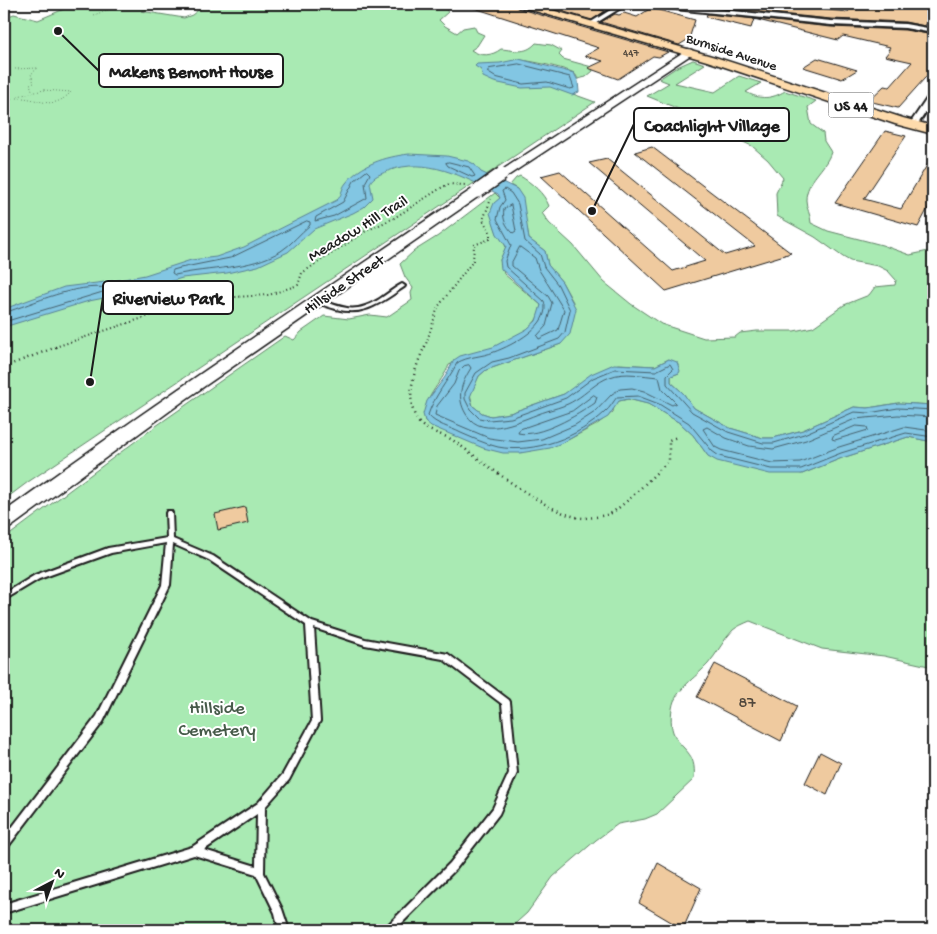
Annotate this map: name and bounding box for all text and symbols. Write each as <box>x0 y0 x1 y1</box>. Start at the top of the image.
street label: Burnside Avenue <box>683 30 779 76</box>
house number: 447 <box>623 48 639 60</box>
callout: Makens Bemont House <box>99 54 283 87</box>
text: Makens Bemont House <box>109 63 274 84</box>
road number: US 44 <box>828 92 874 118</box>
callout: Coachlight Village <box>634 108 789 141</box>
text: Coachlight Village <box>643 117 781 138</box>
street label: Meadow Hill Trail <box>305 193 412 267</box>
street label: Hillside Street <box>301 251 390 320</box>
callout: Riverview Park <box>103 281 233 314</box>
text: Riverview Park <box>112 290 225 311</box>
house number: 87 <box>738 695 756 714</box>
park label: Hillside Cemetery <box>178 698 256 743</box>
north arrow <box>28 856 78 906</box>
text: N <box>50 865 68 883</box>

